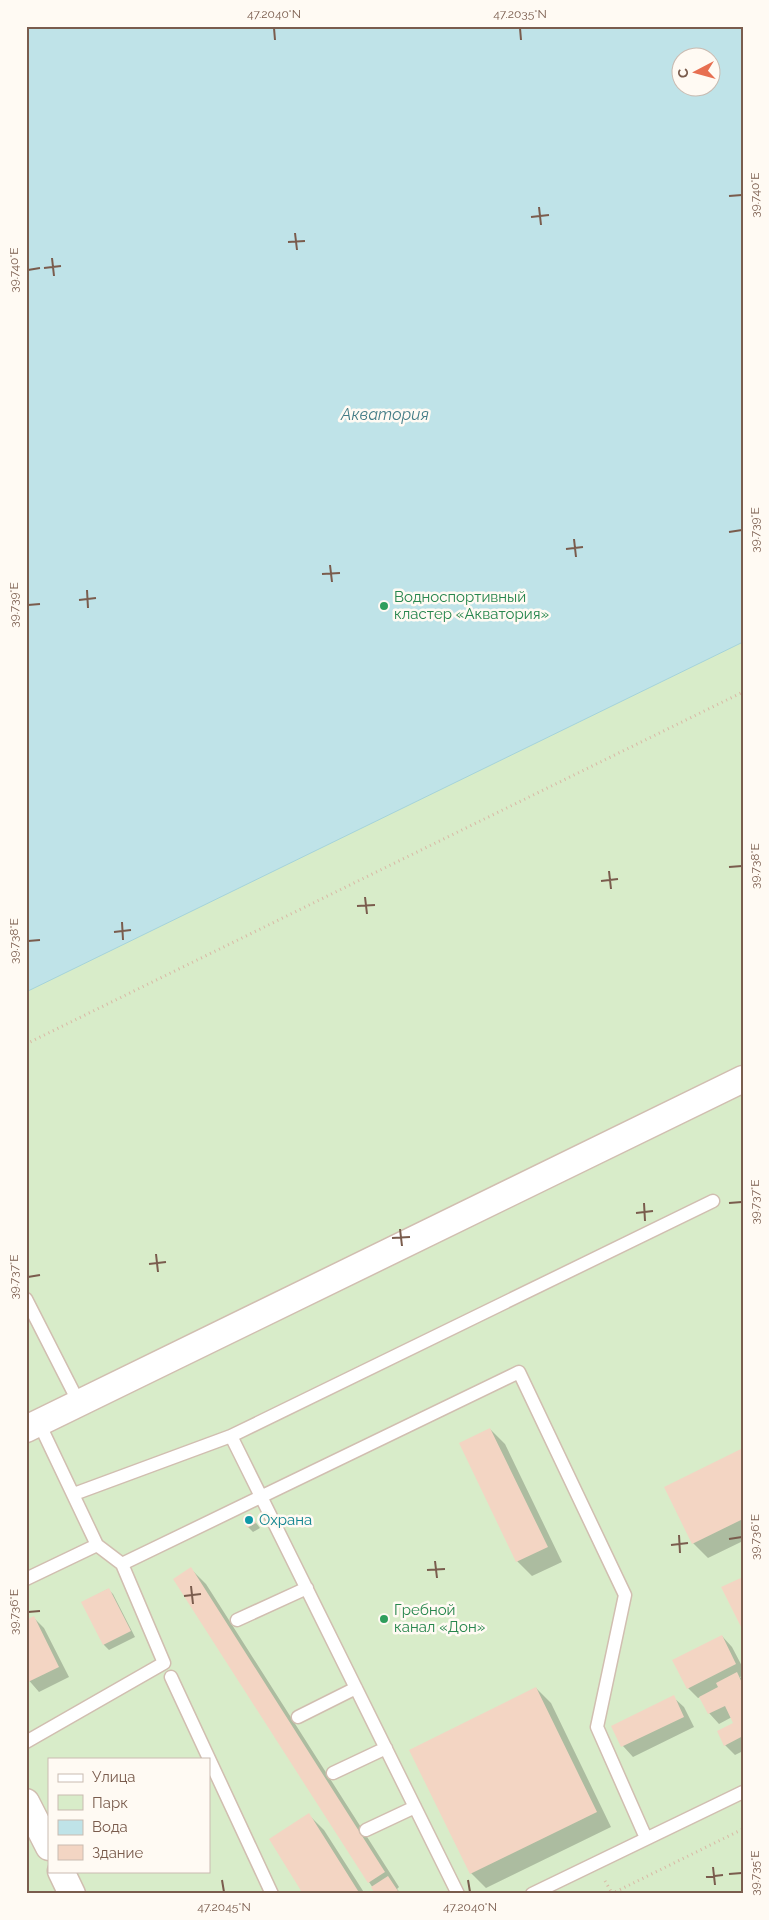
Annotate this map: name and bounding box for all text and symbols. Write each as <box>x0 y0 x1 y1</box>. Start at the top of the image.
text: 47.2040°N <box>247 7 301 21</box>
text: 47.2035°N <box>493 7 547 21</box>
north arrow <box>672 48 722 98</box>
text: С <box>675 67 692 79</box>
text: 39.740°E <box>748 172 762 218</box>
text: 39.740°E <box>7 247 21 293</box>
water label: Акватория <box>340 405 429 424</box>
text: 39.739°E <box>748 507 762 553</box>
text: 39.739°E <box>7 582 21 628</box>
place label: Водноспортивный кластер «Акватория» <box>394 588 549 623</box>
marker: Водноспортивный кластер «Акватория» <box>378 600 390 612</box>
text: 39.738°E <box>748 843 762 889</box>
text: 39.738°E <box>7 918 21 964</box>
text: 39.737°E <box>748 1179 762 1225</box>
text: 39.737°E <box>7 1254 21 1300</box>
place label: Охрана <box>259 1511 312 1529</box>
marker: Охрана <box>243 1514 255 1526</box>
text: 39.736°E <box>748 1514 762 1560</box>
text: 39.736°E <box>7 1589 21 1635</box>
place label: Гребной канал «Дон» <box>394 1601 485 1636</box>
marker: Гребной канал «Дон» <box>378 1613 390 1625</box>
legend <box>48 1758 210 1872</box>
text: Улица <box>92 1768 136 1786</box>
text: Парк <box>92 1794 128 1812</box>
text: Вода <box>92 1818 128 1836</box>
text: Здание <box>92 1844 144 1862</box>
text: 39.735°E <box>748 1850 762 1896</box>
text: 47.2045°N <box>197 1900 251 1914</box>
text: 47.2040°N <box>443 1900 497 1914</box>

